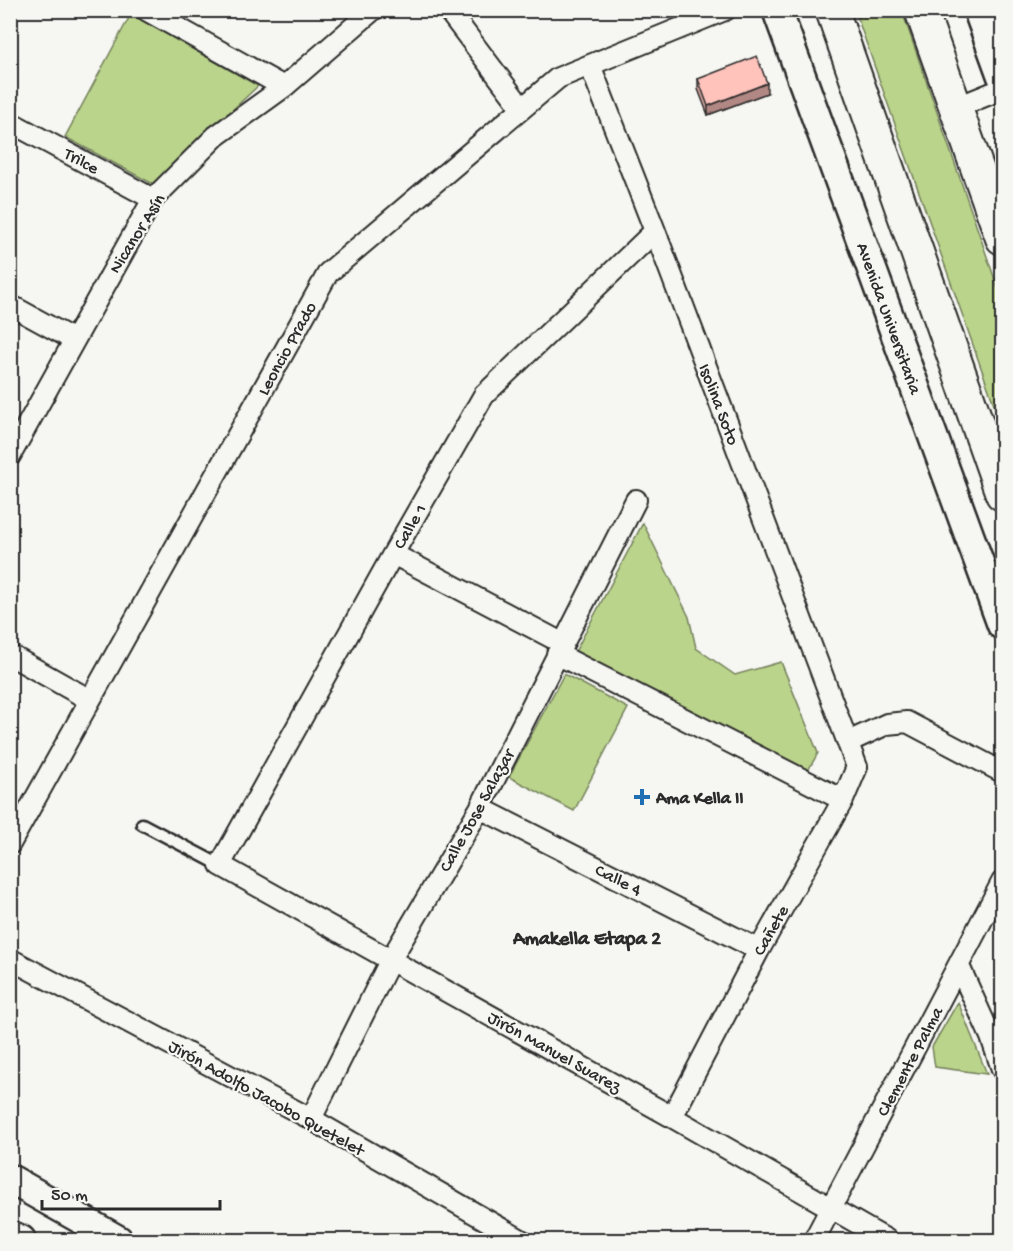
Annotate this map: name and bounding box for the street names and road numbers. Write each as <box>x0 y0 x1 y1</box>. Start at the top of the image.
street label: Trilce <box>59 144 102 181</box>
street label: Nicanor Asín <box>105 190 171 278</box>
street label: Avenida Universitaria <box>850 240 925 398</box>
street label: Leoncio Prado <box>254 299 322 400</box>
street label: Isolina Soto <box>693 361 743 449</box>
street label: Calle 1 <box>390 501 432 554</box>
street label: Calle Jose Salazar <box>436 745 521 876</box>
street label: Calle 4 <box>591 861 645 902</box>
street label: Cañete <box>750 902 795 960</box>
street label: Clemente Palma <box>873 1003 949 1121</box>
street label: Jirón Manuel Suarez <box>483 1008 625 1099</box>
street label: Jirón Adolfo Jacobo Quetelet <box>164 1036 369 1163</box>

